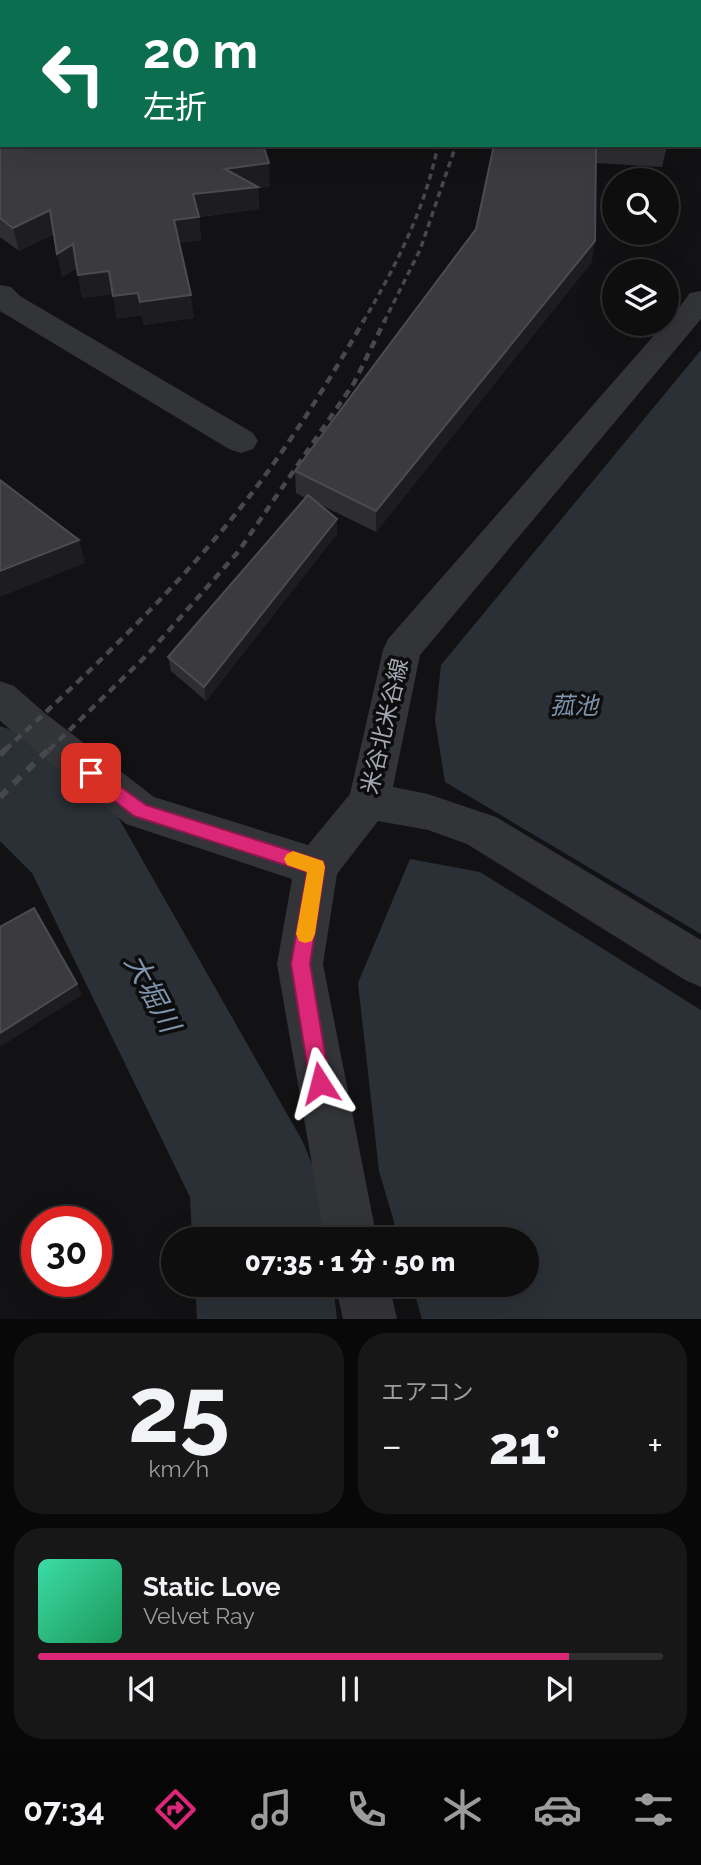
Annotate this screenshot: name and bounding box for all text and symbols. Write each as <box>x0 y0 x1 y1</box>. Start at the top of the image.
text: 20 m <box>143 22 258 79</box>
icon: left <box>28 28 119 119</box>
text: 左折 <box>143 88 207 125</box>
map controls <box>602 168 679 336</box>
button: search <box>602 168 679 245</box>
button: layers <box>602 259 679 336</box>
street label: 米谷北米谷線 <box>355 656 413 796</box>
water label: 菰池 <box>550 691 600 720</box>
pin <box>61 743 121 803</box>
icon: arrive <box>72 754 110 792</box>
water label: 大堀川 <box>118 948 188 1040</box>
position arrow <box>283 1046 357 1120</box>
speed limit sign: 30 <box>21 1206 112 1297</box>
text: 07:35 · 1 分 · 50 m <box>245 1247 455 1277</box>
text: 25 <box>128 1356 230 1463</box>
text: エアコン <box>382 1378 474 1405</box>
text: 21° <box>489 1415 560 1476</box>
text: − <box>382 1423 402 1468</box>
text: + <box>647 1423 663 1468</box>
text: km/h <box>148 1455 209 1482</box>
text: Static Love <box>143 1572 281 1602</box>
text: Velvet Ray <box>143 1602 255 1629</box>
icon: previous <box>123 1670 161 1708</box>
icon: pause <box>331 1670 369 1708</box>
icon: next <box>540 1670 578 1708</box>
icon: directions <box>151 1785 200 1834</box>
icon: music <box>247 1785 296 1834</box>
icon: phone <box>342 1785 391 1834</box>
icon: climate <box>438 1785 487 1834</box>
icon: car <box>533 1785 582 1834</box>
icon: filters <box>629 1785 678 1834</box>
text: 07:34 <box>23 1791 105 1828</box>

